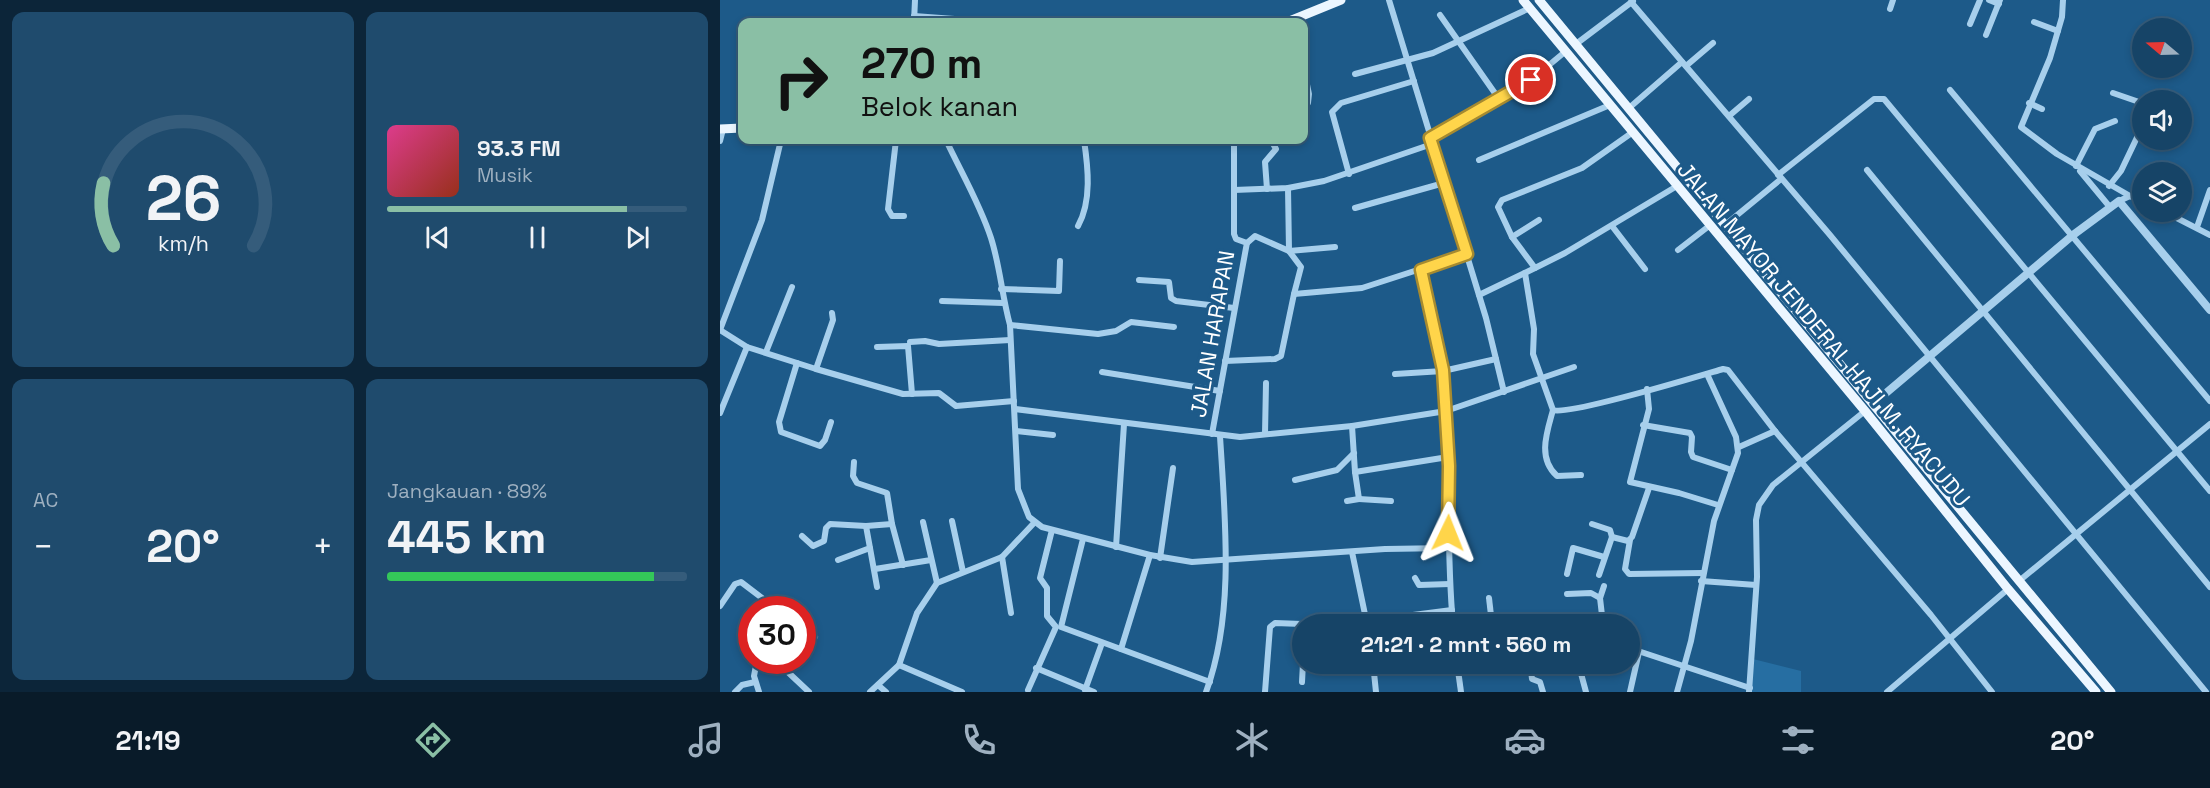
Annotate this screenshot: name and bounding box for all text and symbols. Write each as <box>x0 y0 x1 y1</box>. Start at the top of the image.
north arrow <box>2132 18 2192 78</box>
map controls <box>2132 18 2192 222</box>
text: 270 m <box>861 37 982 90</box>
icon: right <box>762 42 840 120</box>
pin <box>1505 54 1556 105</box>
icon: arrive <box>1514 63 1547 96</box>
text: Belok kanan <box>861 89 1018 124</box>
button: sound <box>2132 90 2192 150</box>
text: 93.3 FM <box>477 134 561 162</box>
street label: JALAN MAYOR JENDERAL HAJI M. RYACUDU <box>1671 156 1977 512</box>
text: 26 <box>145 160 221 239</box>
text: Musik <box>477 162 533 188</box>
button: layers <box>2132 162 2192 222</box>
icon: previous <box>421 221 454 254</box>
icon: pause <box>521 221 554 254</box>
icon: next <box>621 221 654 254</box>
text: km/h <box>157 231 209 258</box>
street label: JALAN HARAPAN <box>1184 248 1240 420</box>
text: Jangkauan · 89% <box>387 478 547 504</box>
text: AC <box>33 487 58 513</box>
position arrow <box>1416 501 1480 565</box>
text: 445 km <box>387 509 546 566</box>
text: 20° <box>146 518 220 575</box>
text: − <box>33 526 53 568</box>
text: + <box>313 526 333 568</box>
speed limit sign: 30 <box>738 596 816 674</box>
text: 21:21 · 2 mnt · 560 m <box>1361 630 1571 658</box>
icon: directions <box>412 719 454 761</box>
icon: music <box>685 719 727 761</box>
icon: phone <box>958 719 1000 761</box>
icon: climate <box>1231 719 1273 761</box>
icon: car <box>1504 719 1546 761</box>
icon: filters <box>1777 719 1819 761</box>
text: 21:19 <box>116 723 181 758</box>
text: 20° <box>2050 723 2094 758</box>

